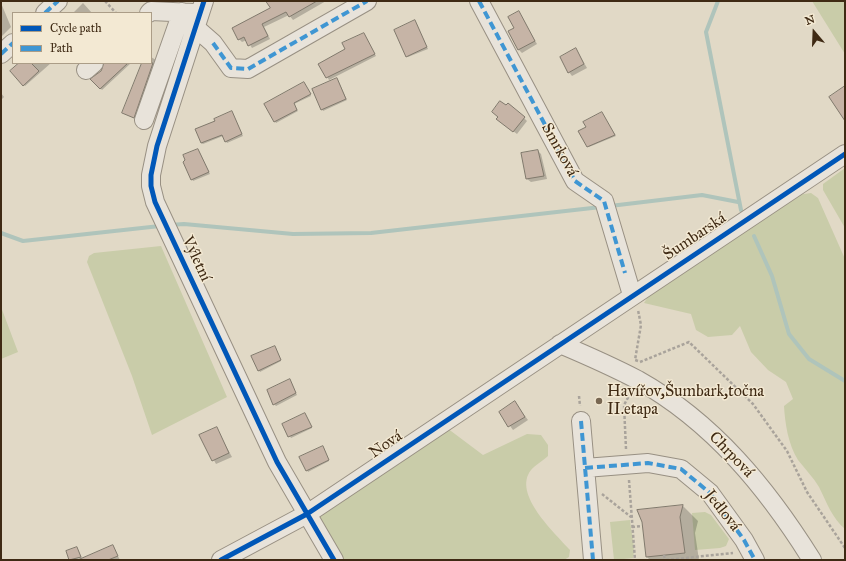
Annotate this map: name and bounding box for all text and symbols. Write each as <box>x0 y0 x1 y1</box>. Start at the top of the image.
legend <box>12 12 152 64</box>
north arrow <box>794 12 834 52</box>
text: N <box>803 13 816 28</box>
text: Cycle path <box>50 21 102 35</box>
text: Path <box>50 41 73 55</box>
street label: Smrková <box>536 120 582 180</box>
street label: Šumbarská <box>660 209 730 265</box>
street label: Výletní <box>177 233 215 285</box>
place label: Havířov,Šumbark,točna II.etapa <box>607 382 764 420</box>
marker: Havířov,Šumbark,točna II.etapa <box>594 396 604 406</box>
street label: Nová <box>366 427 406 463</box>
street label: Chrpová <box>705 428 757 482</box>
street label: Jedlová <box>700 486 744 536</box>

